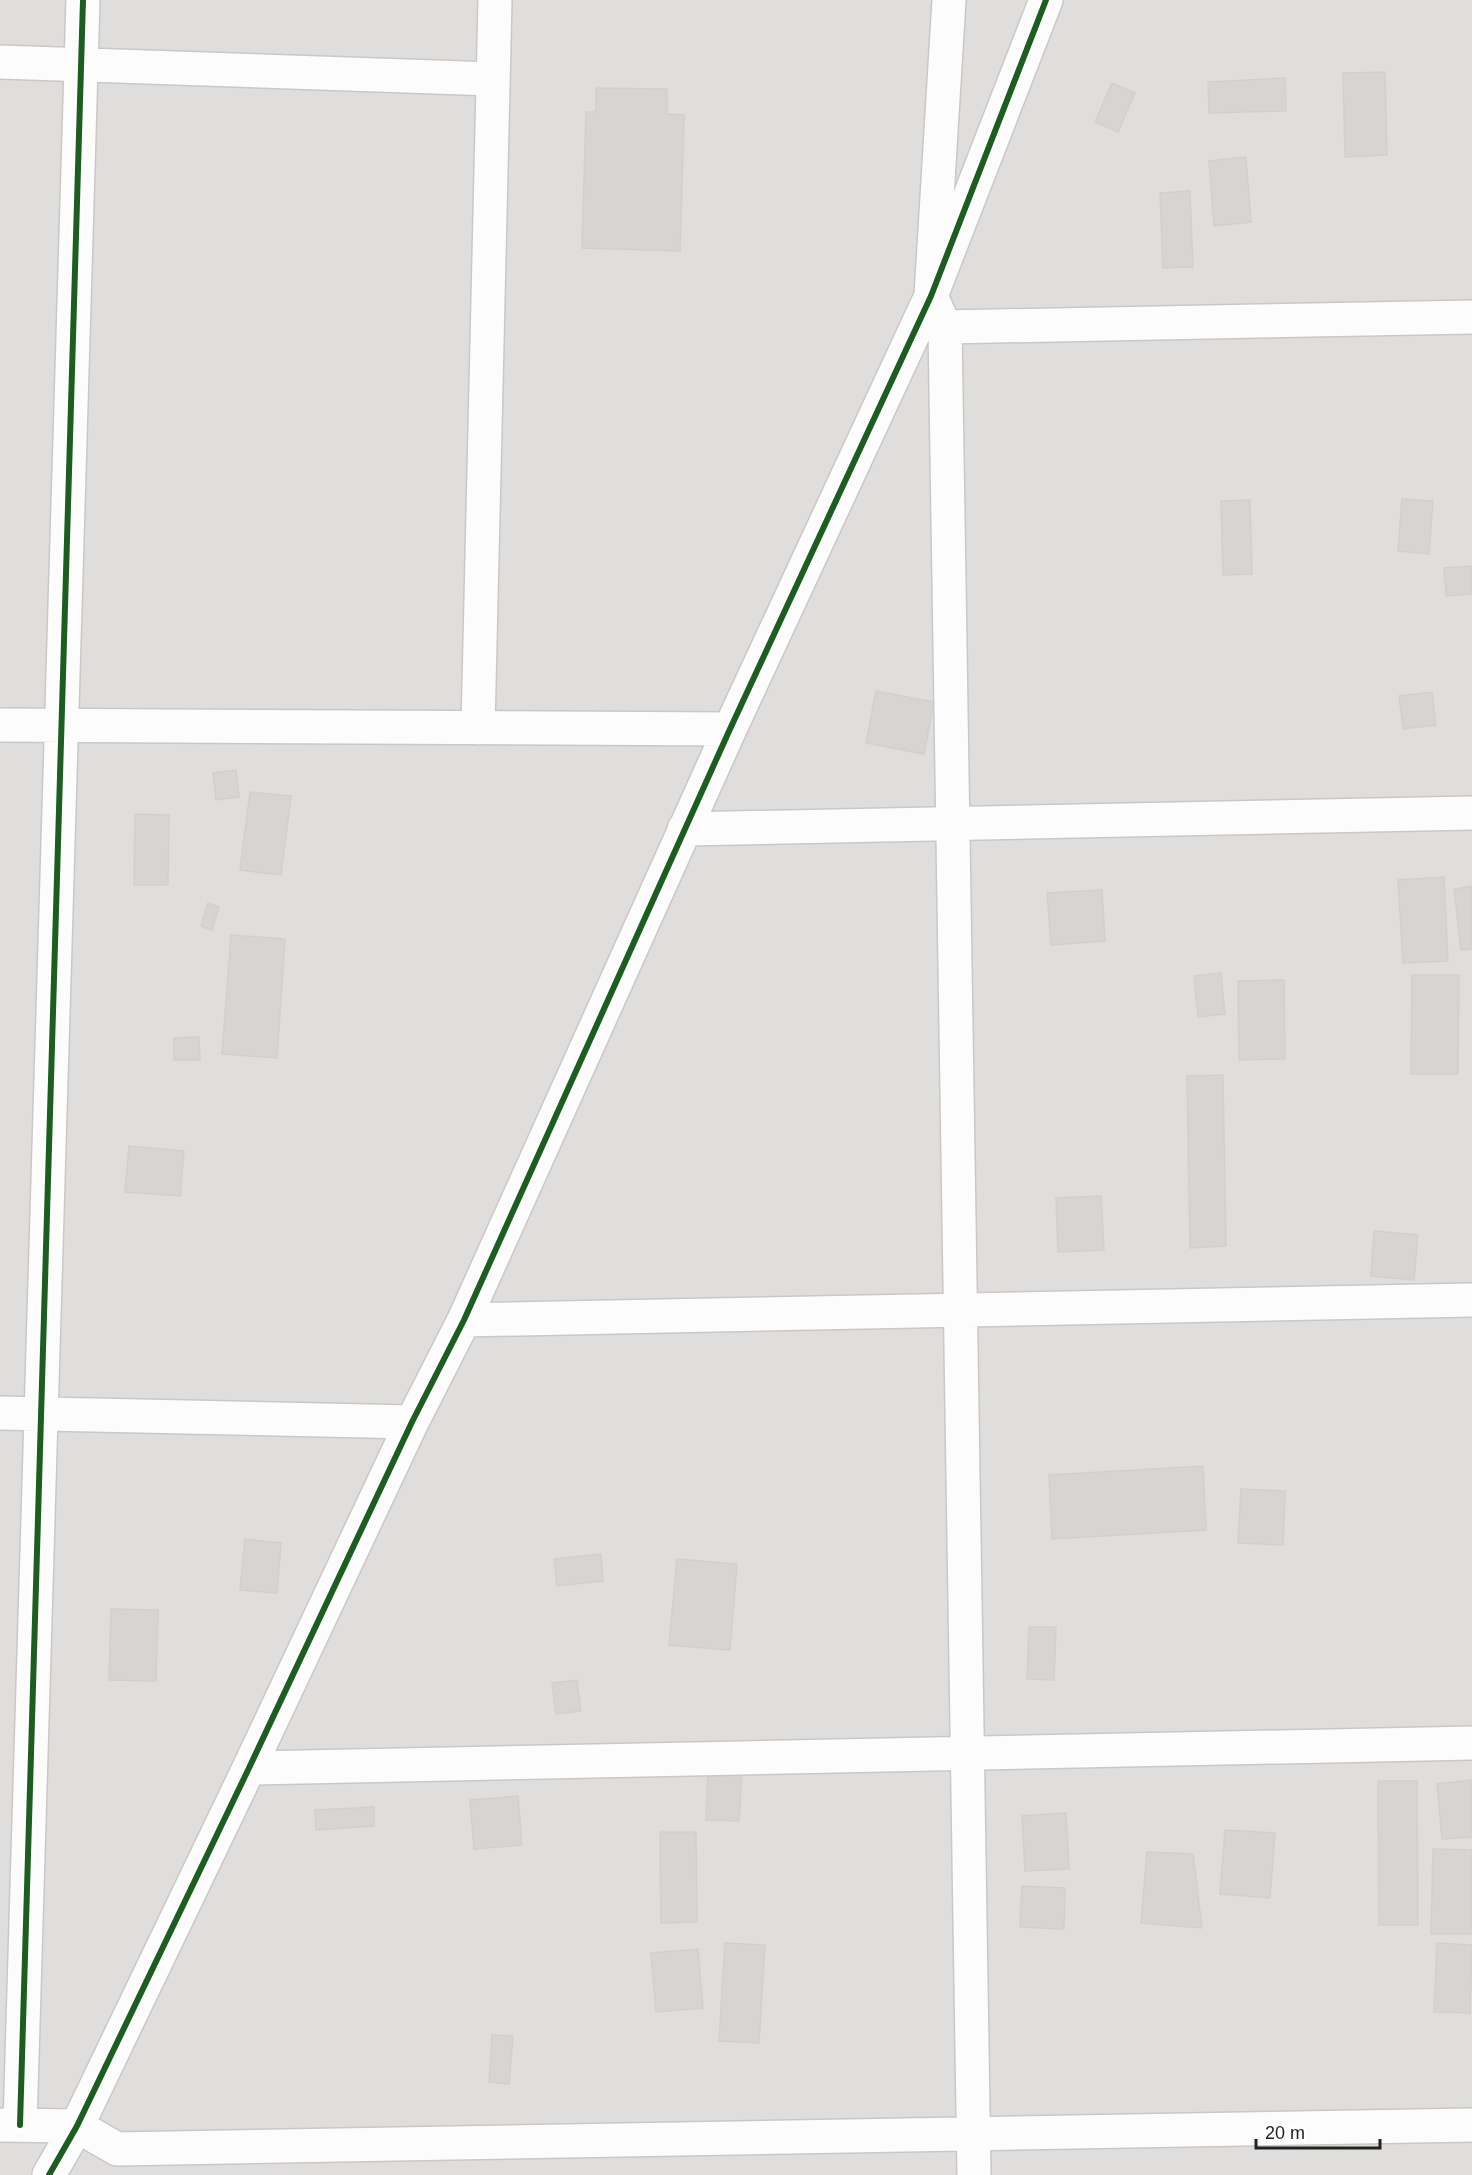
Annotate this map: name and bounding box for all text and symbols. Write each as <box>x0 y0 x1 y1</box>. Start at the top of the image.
scale bar <box>1256 2112 1380 2150</box>
text: 20 m <box>1265 2123 1305 2143</box>

